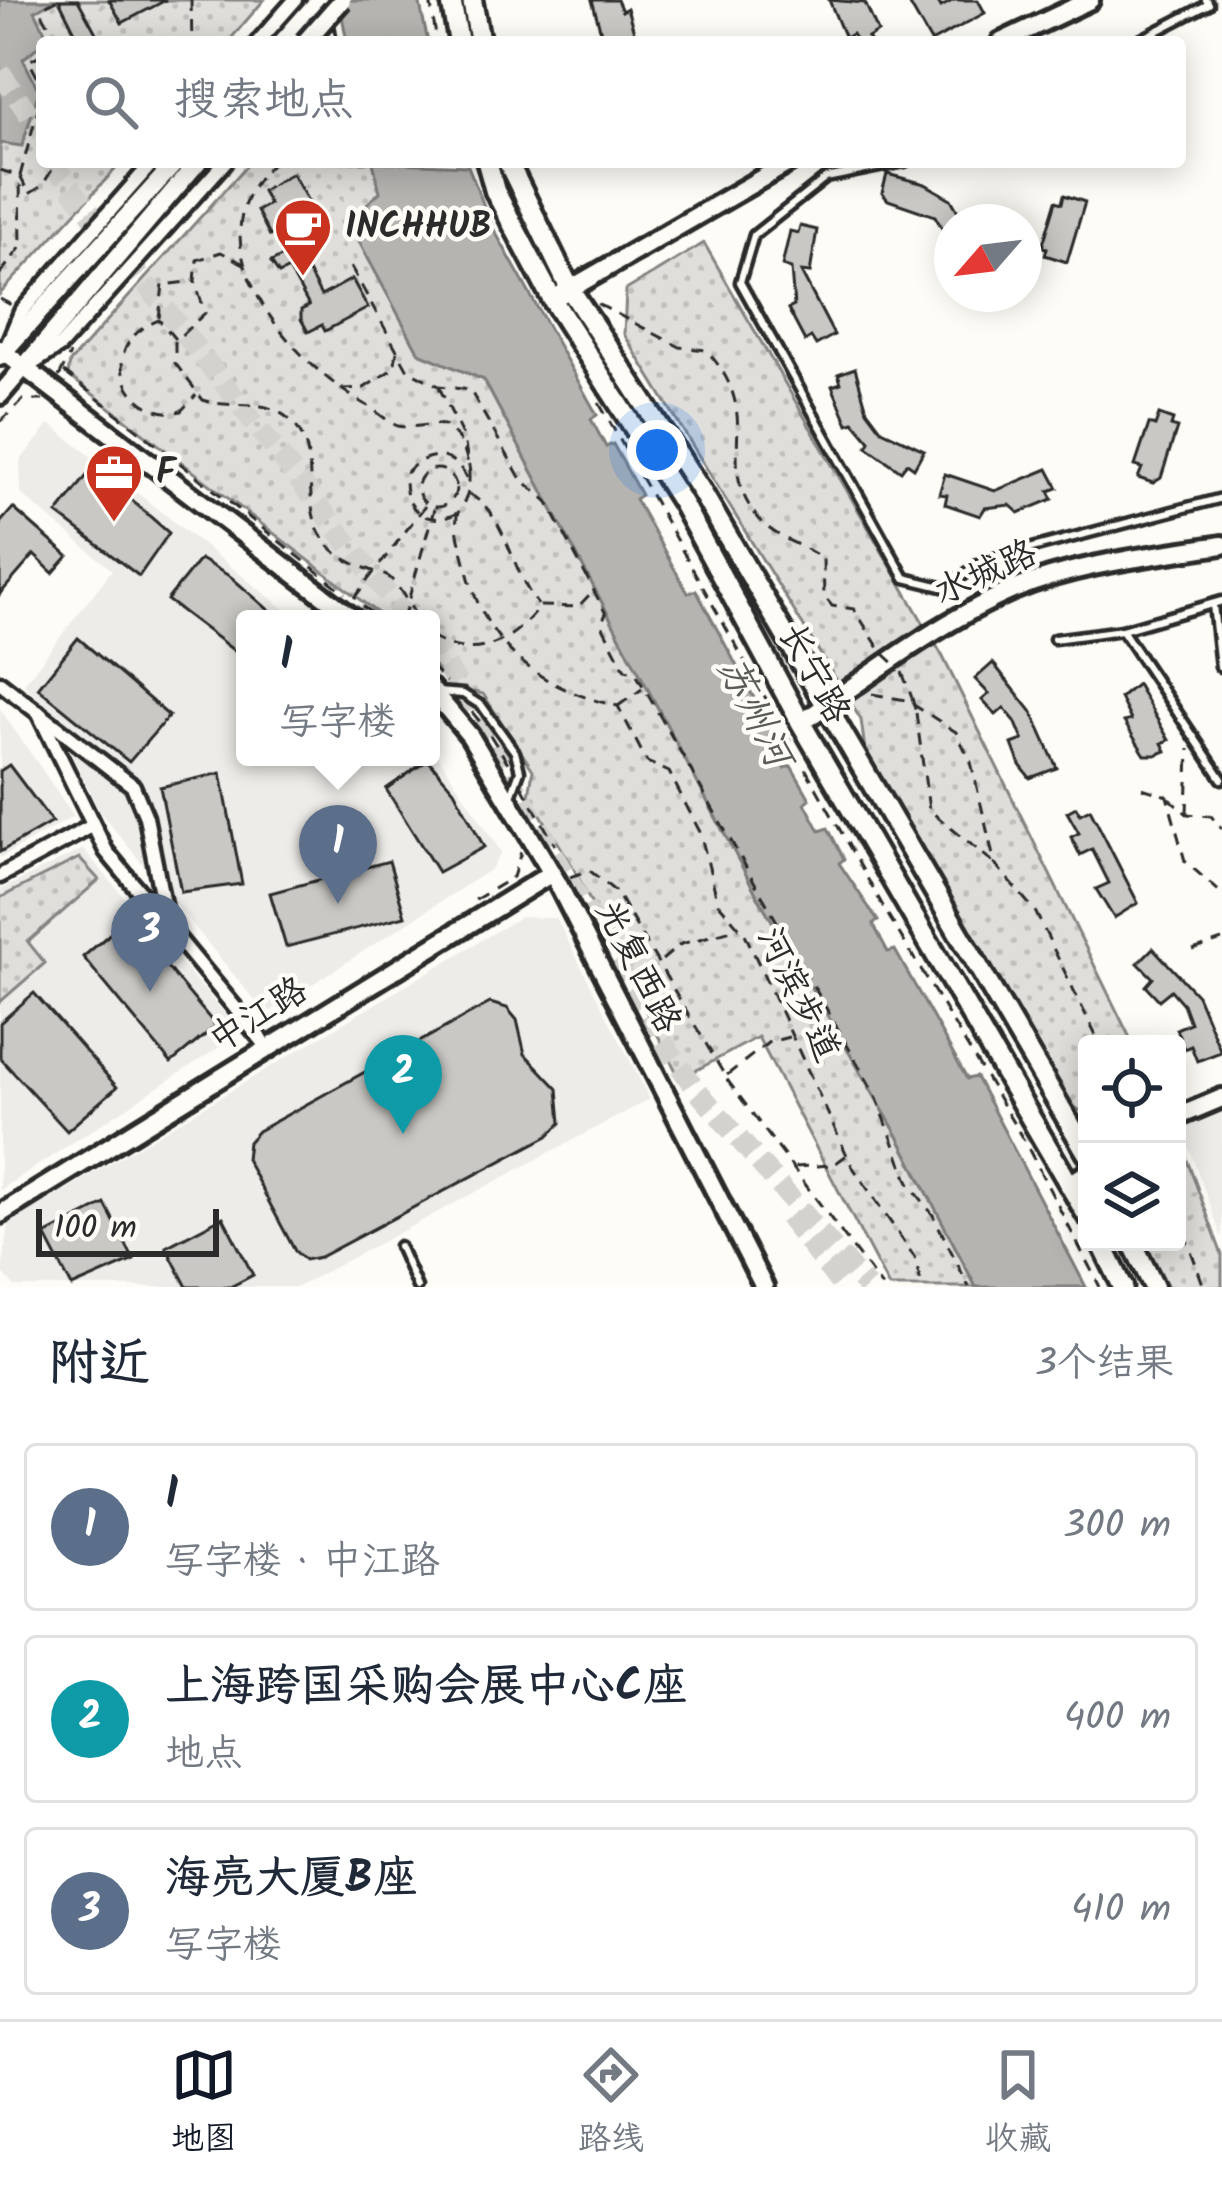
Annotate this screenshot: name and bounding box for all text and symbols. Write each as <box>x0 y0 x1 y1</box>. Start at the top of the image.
search box <box>36 36 1186 168</box>
text: 搜索地点 <box>174 66 354 138</box>
icon: search <box>78 69 144 135</box>
cafe icon: INCHHUB <box>272 196 334 278</box>
place label: INCHHUB <box>345 199 492 256</box>
north arrow <box>934 204 1042 312</box>
your location <box>627 420 687 480</box>
office icon: F <box>83 442 145 524</box>
place label: F <box>156 445 178 502</box>
street label: 水城路 <box>925 526 1047 622</box>
popup <box>236 610 440 766</box>
street label: 长宁路 <box>762 613 864 735</box>
text: I <box>279 621 293 693</box>
water label: 苏州河 <box>699 647 810 785</box>
text: 写字楼 <box>279 693 397 755</box>
pin: 1 <box>299 805 377 904</box>
street label: 光复西路 <box>579 890 695 1044</box>
pin: 3 <box>111 893 189 992</box>
street label: 河滨步道 <box>740 918 854 1072</box>
street label: 中江路 <box>198 963 320 1069</box>
pin: 2 <box>364 1035 442 1134</box>
map controls <box>1078 1035 1186 1251</box>
button: locate <box>1078 1035 1186 1143</box>
button: layers <box>1078 1143 1186 1251</box>
scale bar <box>36 1203 219 1256</box>
text: 100 m <box>54 1203 137 1256</box>
text: 附近 <box>48 1325 150 1406</box>
text: 3个结果 <box>1035 1334 1174 1396</box>
text: I <box>165 1460 179 1532</box>
text: 1 <box>84 1496 96 1558</box>
text: 300 m <box>1063 1496 1171 1558</box>
text: 写字楼 · 中江路 <box>165 1532 440 1594</box>
text: 上海跨国采购会展中心C座 <box>165 1652 688 1724</box>
text: 2 <box>79 1688 101 1750</box>
text: 400 m <box>1064 1688 1171 1750</box>
text: 地点 <box>165 1724 243 1786</box>
text: 海亮大厦B座 <box>165 1844 418 1916</box>
text: 3 <box>79 1880 101 1942</box>
text: 410 m <box>1071 1880 1171 1942</box>
text: 写字楼 <box>165 1916 282 1978</box>
tab: 地图 <box>171 2042 237 2167</box>
tab: 路线 <box>578 2042 644 2167</box>
tab: 收藏 <box>985 2042 1051 2167</box>

